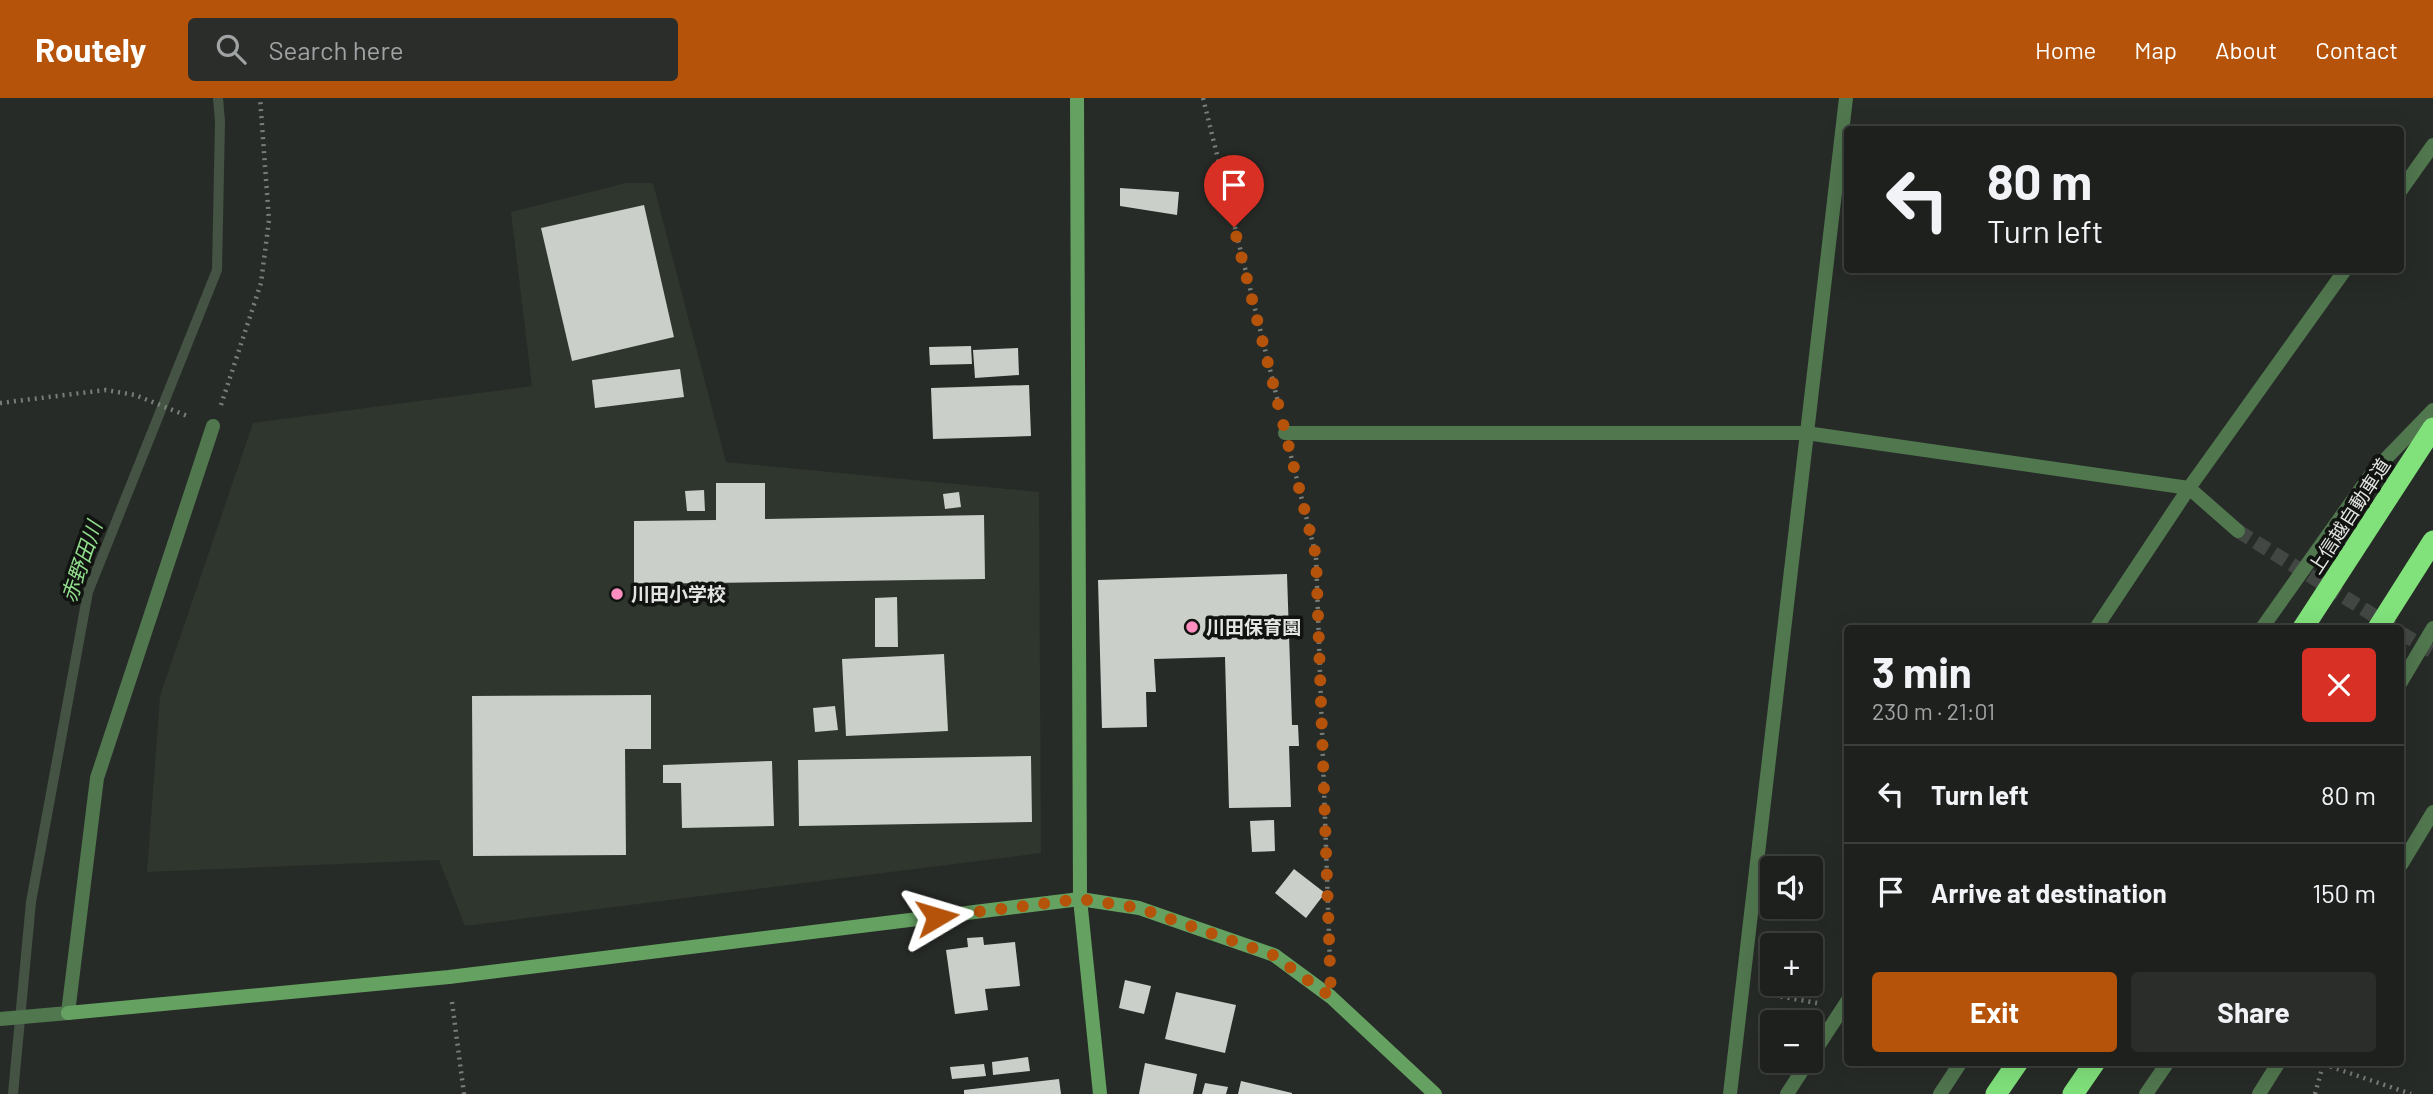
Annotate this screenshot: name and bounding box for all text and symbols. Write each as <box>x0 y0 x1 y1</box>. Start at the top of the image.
search box <box>188 18 678 81</box>
text: Routely <box>35 29 146 69</box>
icon: search <box>212 30 250 68</box>
text: Search here <box>268 34 404 65</box>
text: Home <box>2035 35 2096 64</box>
text: Map <box>2134 35 2177 64</box>
text: About <box>2215 35 2277 64</box>
text: Contact <box>2315 35 2398 64</box>
text: 80 m <box>1987 151 2092 210</box>
icon: left <box>1872 154 1963 245</box>
pin <box>1204 155 1264 227</box>
icon: arrive <box>1215 166 1253 204</box>
text: Turn left <box>1987 211 2104 249</box>
street label: 上信越自動車道 <box>2303 454 2394 578</box>
water label: 赤野田川 <box>55 516 107 605</box>
place label: 川田小学校 <box>631 582 726 605</box>
marker: 川田小学校 <box>609 586 625 602</box>
place label: 川田保育園 <box>1206 615 1301 638</box>
marker: 川田保育園 <box>1184 619 1200 635</box>
text: 3 min <box>1872 646 1972 696</box>
button: close <box>2302 648 2376 722</box>
text: 230 m · 21:01 <box>1872 697 1995 725</box>
icon: left <box>1872 775 1910 813</box>
text: Turn left <box>1931 779 2029 810</box>
text: 80 m <box>2321 779 2376 810</box>
map controls <box>1760 856 1823 1073</box>
button: sound <box>1760 856 1823 919</box>
icon: arrive <box>1872 873 1910 911</box>
text: Arrive at destination <box>1931 877 2167 908</box>
text: 150 m <box>2312 877 2376 908</box>
position arrow <box>900 880 974 954</box>
button: + <box>1760 933 1823 996</box>
button: Exit <box>1872 972 2117 1052</box>
button: Share <box>2131 972 2376 1052</box>
button: − <box>1760 1010 1823 1073</box>

